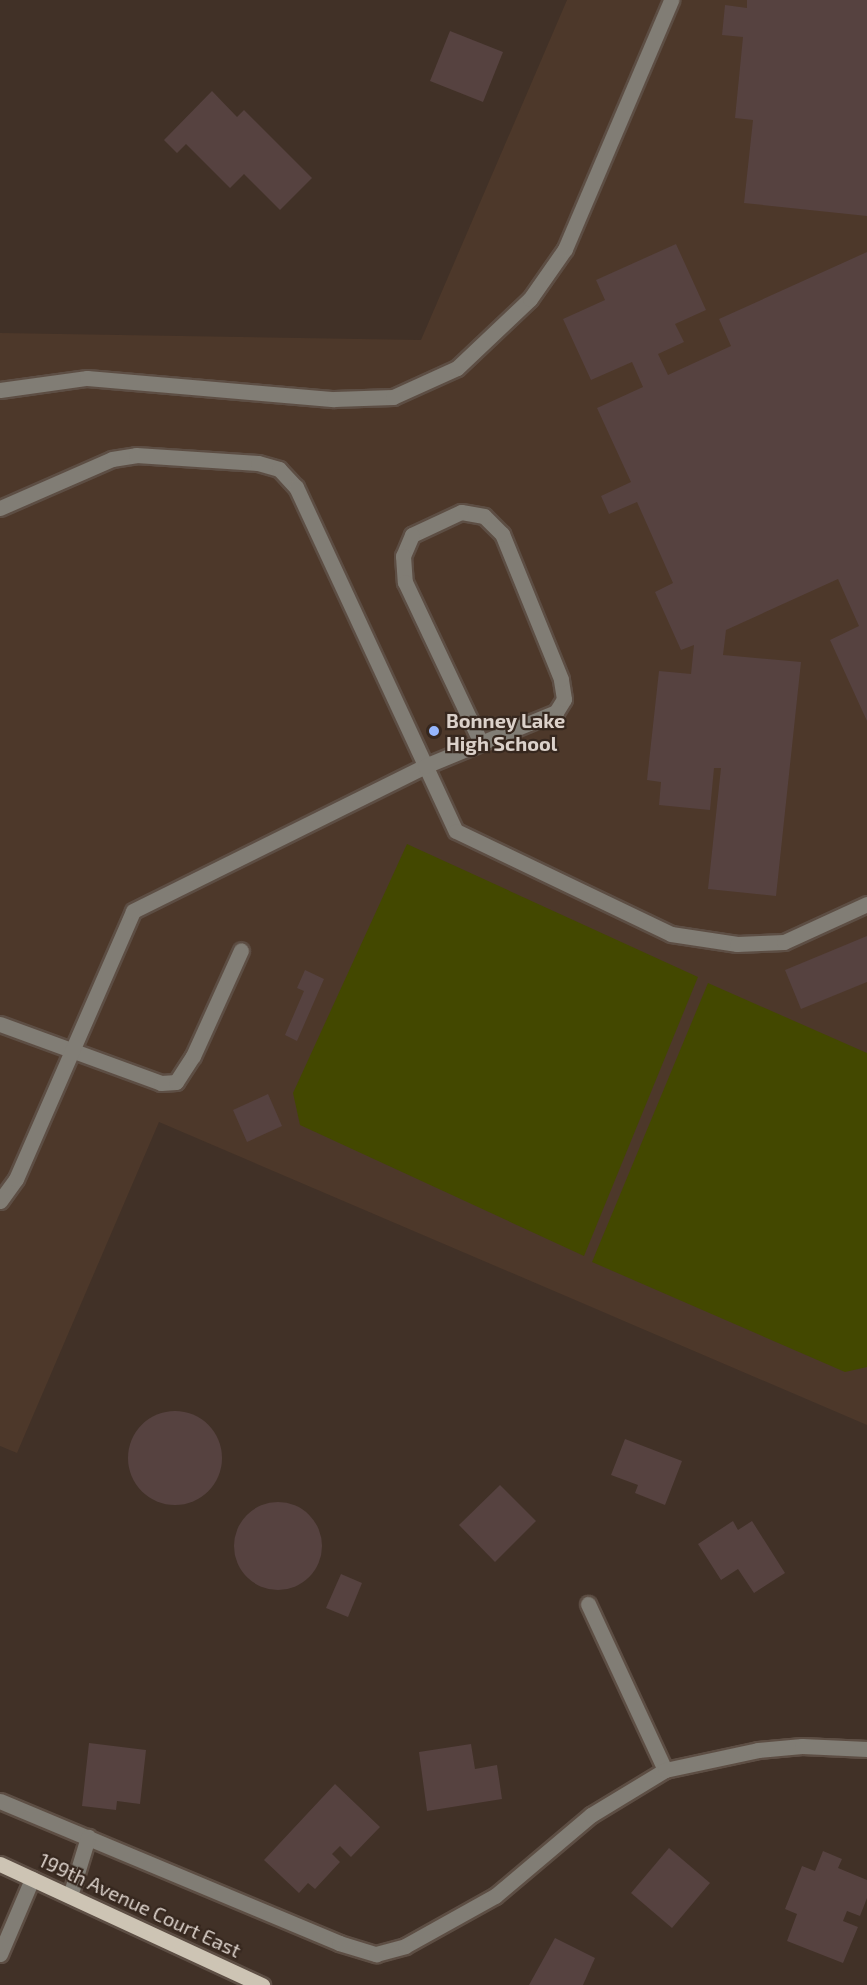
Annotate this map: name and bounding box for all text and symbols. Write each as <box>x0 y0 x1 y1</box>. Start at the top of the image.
place label: Bonney Lake High School <box>446 708 566 755</box>
marker: Bonney Lake High School <box>427 724 441 738</box>
street label: 199th Avenue Court East <box>35 1848 245 1962</box>

